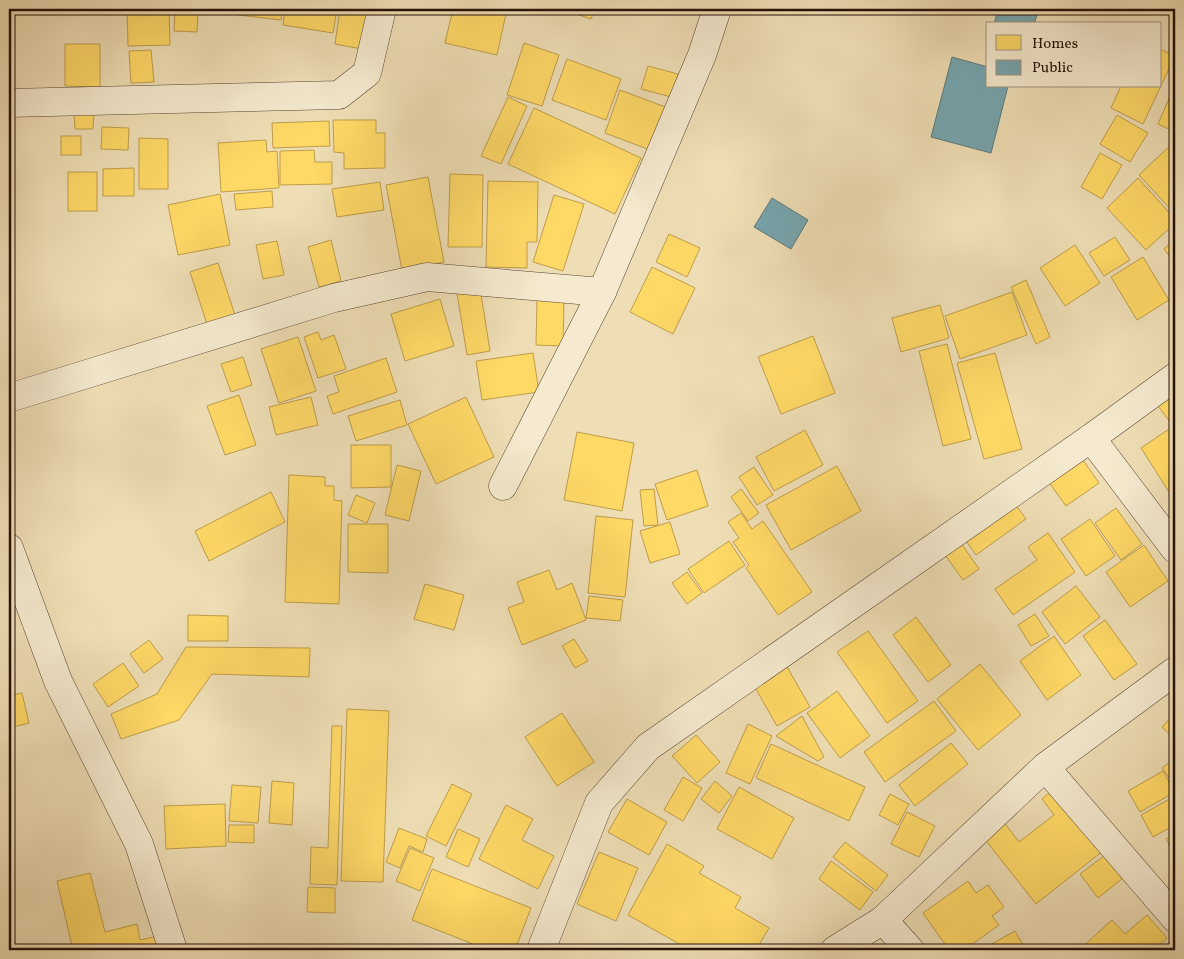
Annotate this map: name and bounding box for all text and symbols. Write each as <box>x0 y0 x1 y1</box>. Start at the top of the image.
legend <box>986 22 1162 88</box>
text: Homes <box>1032 34 1078 55</box>
text: Public <box>1032 58 1073 79</box>

